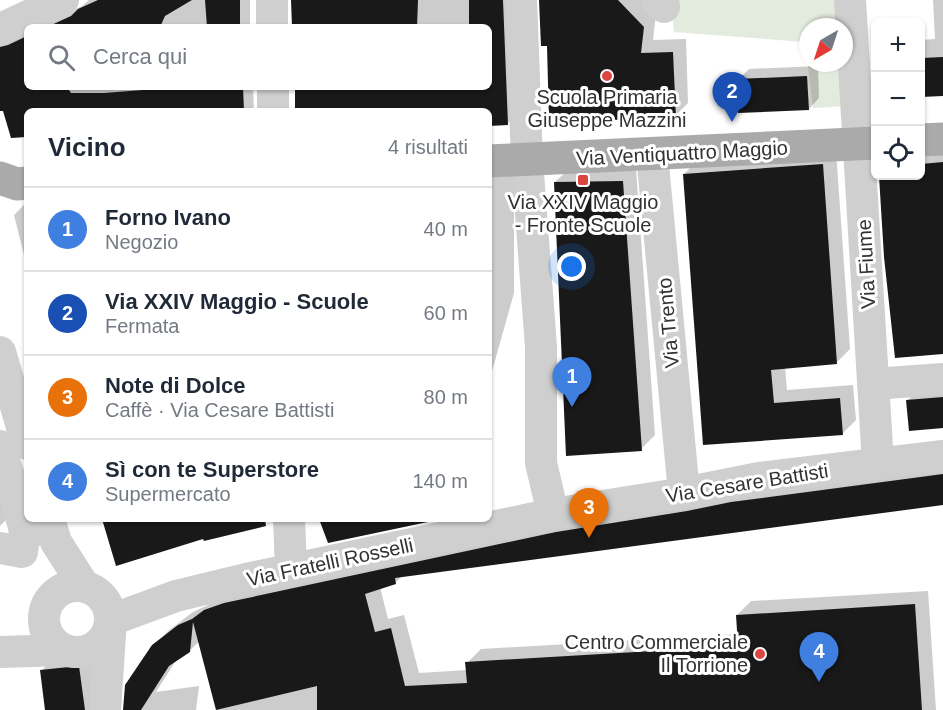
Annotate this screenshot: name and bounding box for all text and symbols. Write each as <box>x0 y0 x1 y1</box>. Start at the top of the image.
north arrow <box>799 18 853 72</box>
map controls <box>871 18 925 180</box>
button: + <box>871 18 925 72</box>
search box <box>24 24 492 90</box>
icon: search <box>45 41 78 74</box>
text: Cerca qui <box>93 44 187 69</box>
marker: Scuola Primaria Giuseppe Mazzini <box>600 69 614 83</box>
pin: 2 <box>712 72 752 122</box>
button: − <box>871 72 925 126</box>
place label: Scuola Primaria Giuseppe Mazzini <box>528 86 686 131</box>
button: locate <box>871 126 925 180</box>
text: Vicino <box>48 132 126 162</box>
text: 4 risultati <box>388 136 468 158</box>
street label: Via Ventiquattro Maggio <box>576 136 788 170</box>
marker: Via XXIV Maggio - Fronte Scuole <box>576 173 590 187</box>
place label: Via XXIV Maggio - Fronte Scuole <box>508 191 658 236</box>
text: Forno Ivano <box>105 205 231 230</box>
text: 1 <box>62 218 73 240</box>
text: 40 m <box>424 218 468 240</box>
street label: Via Fiume <box>853 219 879 309</box>
text: Negozio <box>105 231 178 253</box>
your location <box>557 252 586 281</box>
street label: Via Trento <box>653 277 683 369</box>
text: Via XXIV Maggio - Scuole <box>105 289 369 314</box>
text: 2 <box>62 302 73 324</box>
text: 60 m <box>424 302 468 324</box>
text: Fermata <box>105 315 179 337</box>
pin: 1 <box>552 358 592 407</box>
text: Note di Dolce <box>105 373 246 398</box>
text: 3 <box>62 386 73 408</box>
text: 80 m <box>424 386 468 408</box>
text: Caffè · Via Cesare Battisti <box>105 399 334 421</box>
text: Sì con te Superstore <box>105 457 319 482</box>
street label: Via Cesare Battisti <box>664 459 830 507</box>
text: 4 <box>62 470 73 492</box>
text: 140 m <box>412 470 468 492</box>
text: Supermercato <box>105 483 231 505</box>
pin: 3 <box>570 488 608 538</box>
street label: Via Fratelli Rosselli <box>245 534 415 590</box>
place label: Centro Commerciale Il Torrione <box>565 631 748 676</box>
pin: 4 <box>800 632 838 682</box>
marker: Centro Commerciale Il Torrione <box>753 647 767 661</box>

